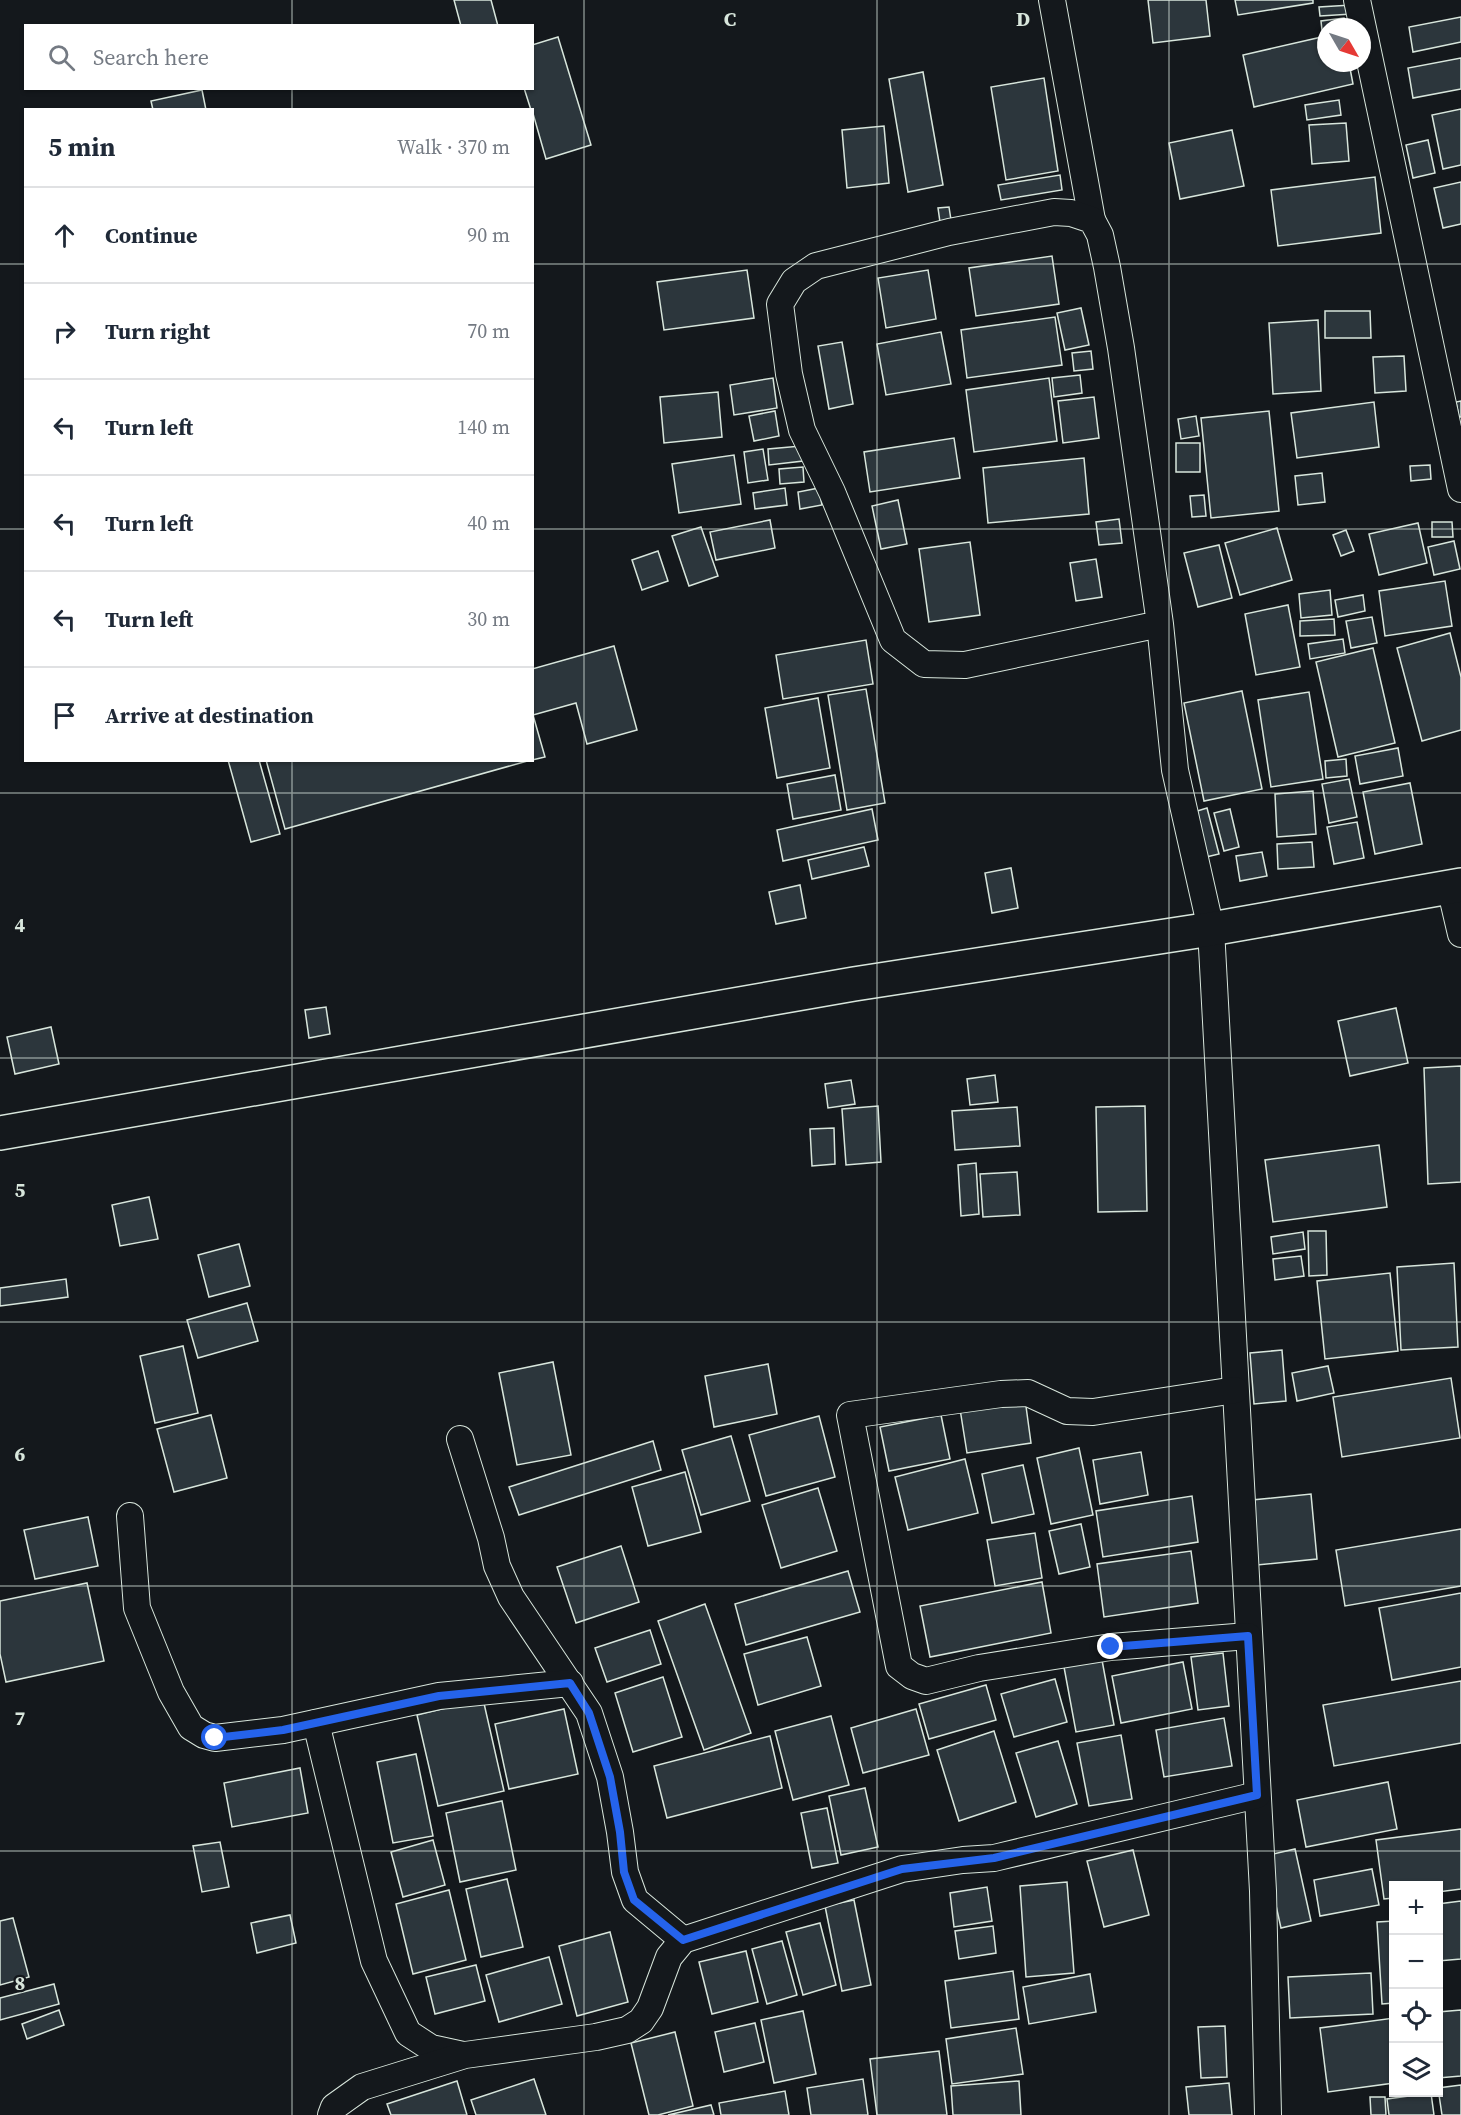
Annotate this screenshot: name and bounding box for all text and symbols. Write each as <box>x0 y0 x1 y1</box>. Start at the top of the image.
text: C <box>724 5 736 33</box>
text: D <box>1016 5 1030 33</box>
north arrow <box>1317 18 1371 72</box>
search box <box>24 24 534 90</box>
icon: search <box>45 41 78 74</box>
text: Search here <box>93 42 209 72</box>
text: 5 min <box>48 129 115 165</box>
text: Walk · 370 m <box>397 133 510 161</box>
icon: ahead <box>48 219 81 252</box>
text: Continue <box>105 220 198 250</box>
text: 90 m <box>467 221 510 249</box>
icon: right <box>48 315 81 348</box>
text: Turn right <box>105 316 210 346</box>
text: 70 m <box>467 317 510 345</box>
icon: left <box>48 411 81 444</box>
text: Turn left <box>105 412 193 442</box>
text: 140 m <box>457 413 510 441</box>
icon: left <box>48 507 81 540</box>
text: Turn left <box>105 508 193 538</box>
text: 40 m <box>467 509 510 537</box>
icon: left <box>48 603 81 636</box>
text: Turn left <box>105 604 193 634</box>
text: 30 m <box>467 605 510 633</box>
icon: arrive <box>48 699 81 732</box>
text: Arrive at destination <box>105 700 314 730</box>
text: 4 <box>15 911 26 939</box>
text: 5 <box>15 1176 26 1204</box>
text: 6 <box>15 1440 26 1468</box>
route end <box>1097 1633 1123 1659</box>
text: 7 <box>15 1704 26 1732</box>
route start <box>201 1724 227 1750</box>
map controls <box>1389 1881 1443 2097</box>
button: + <box>1389 1881 1443 1935</box>
button: − <box>1389 1935 1443 1989</box>
text: 8 <box>15 1969 25 1997</box>
button: locate <box>1389 1989 1443 2043</box>
button: layers <box>1389 2043 1443 2097</box>

